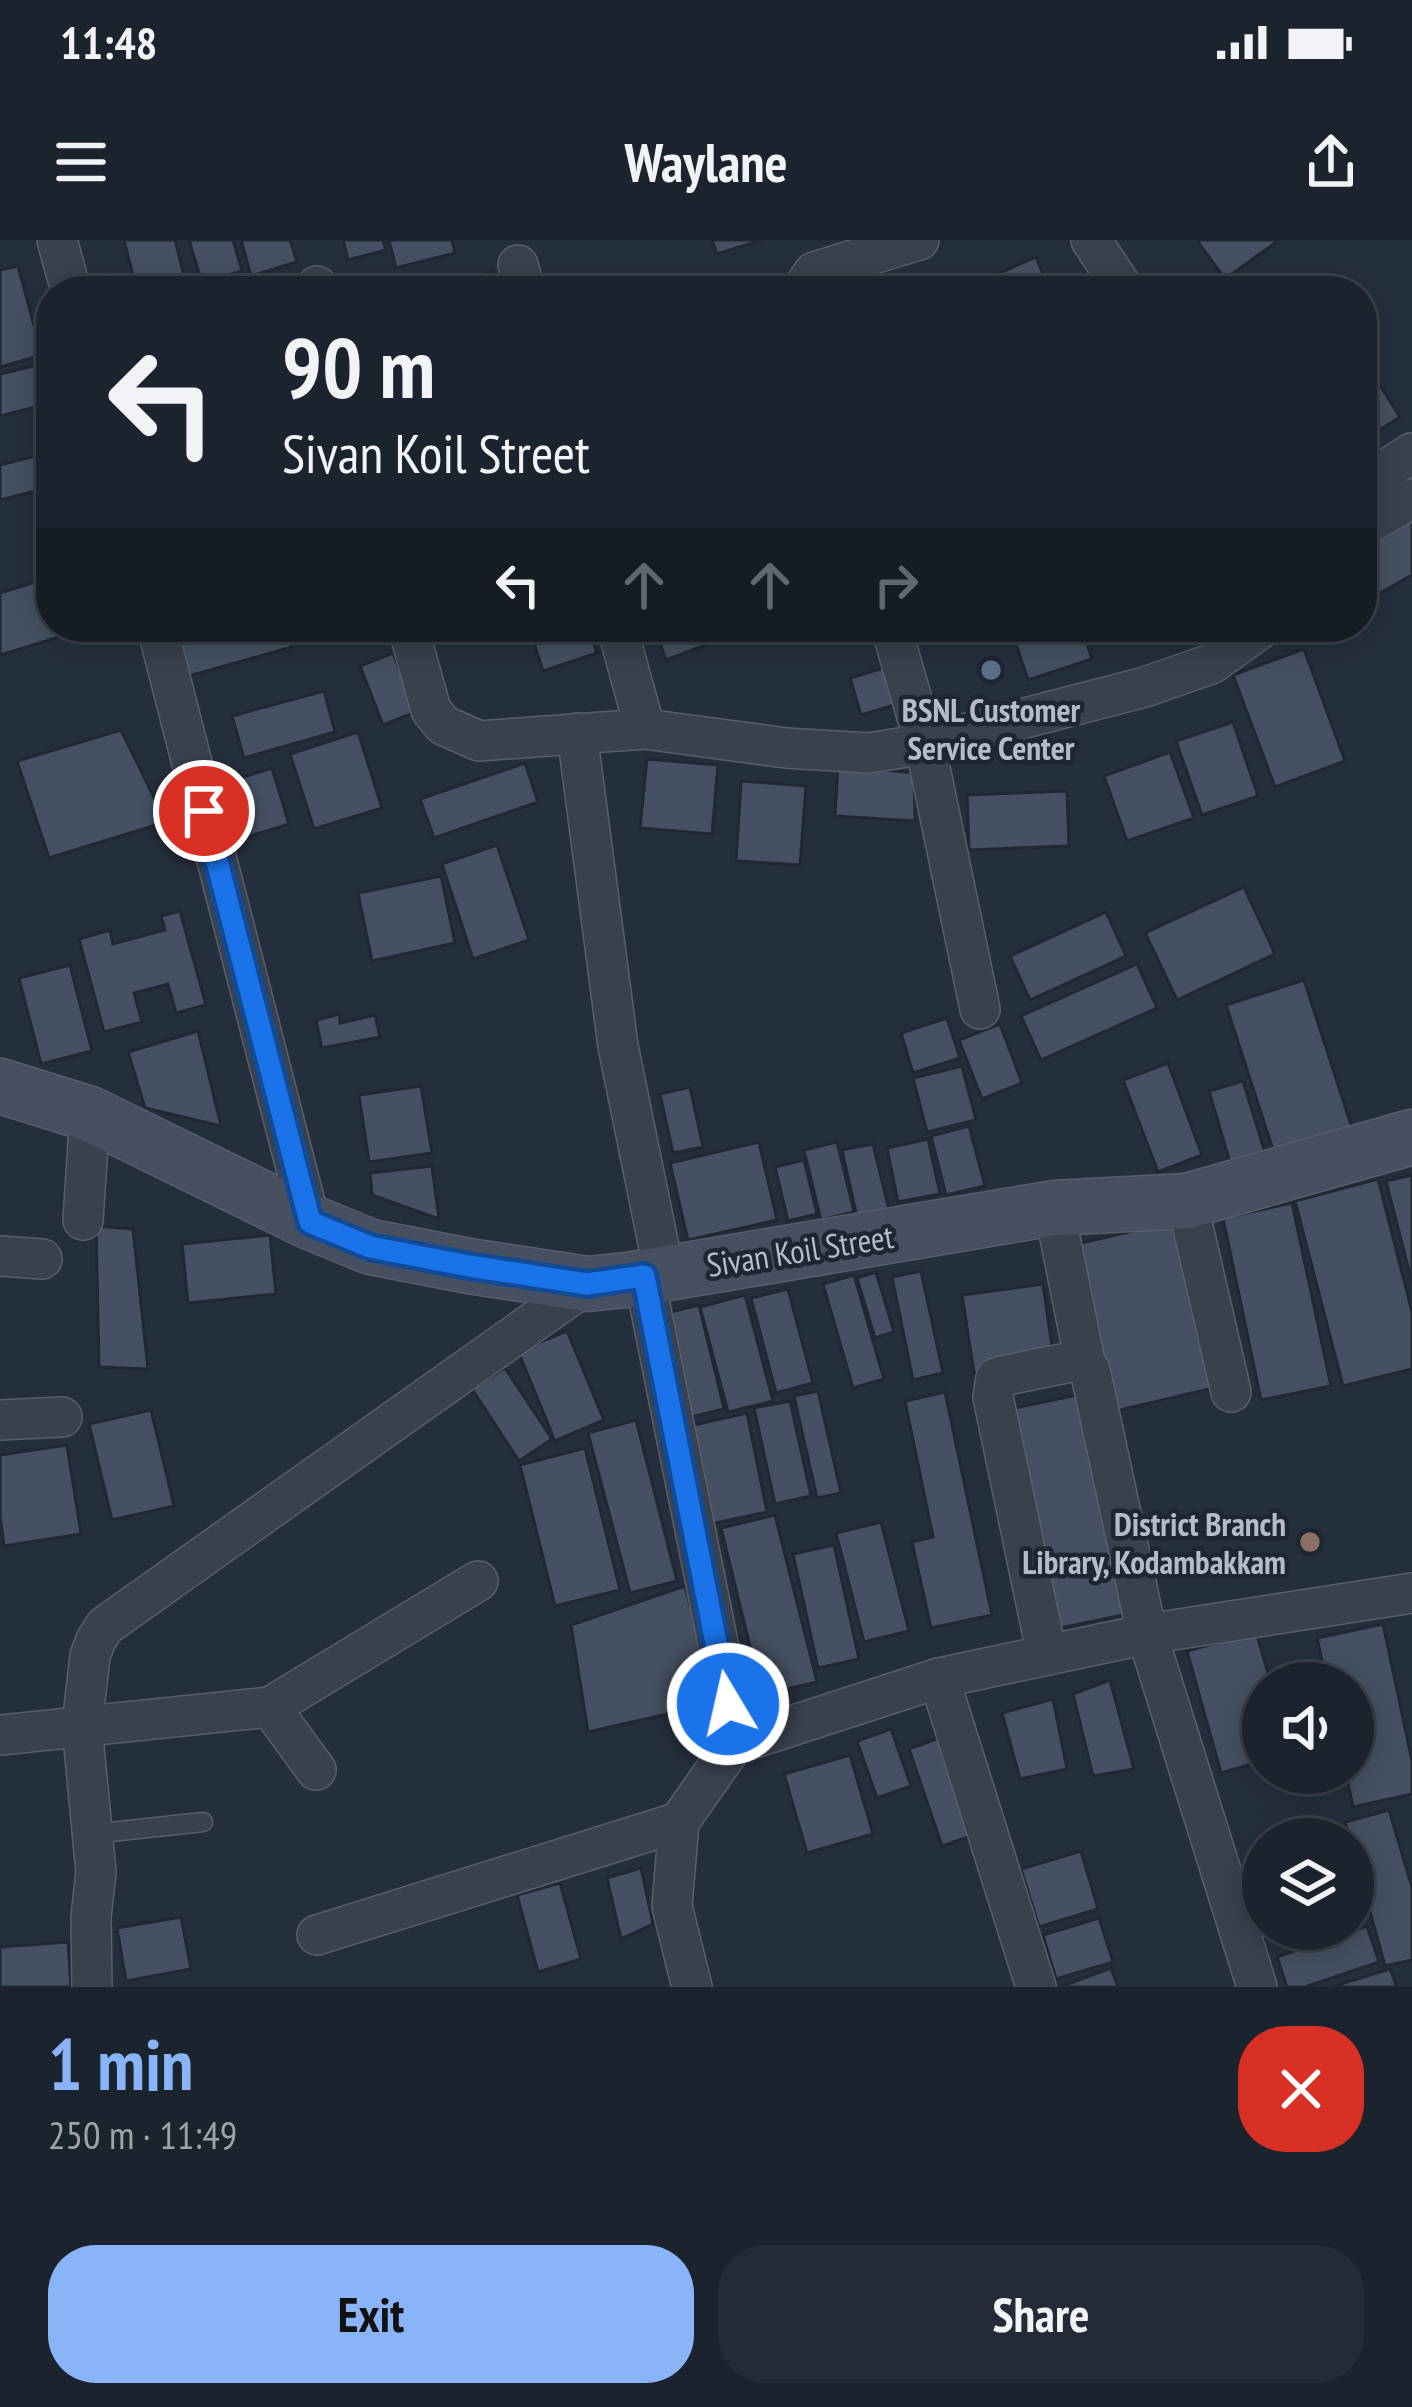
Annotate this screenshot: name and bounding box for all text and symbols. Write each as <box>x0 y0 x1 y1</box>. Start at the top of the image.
text: 11:48 <box>60 13 157 71</box>
text: Waylane <box>624 127 788 197</box>
icon: menu <box>48 129 114 195</box>
icon: share <box>1298 129 1364 195</box>
text: 90 m <box>282 312 435 421</box>
icon: left <box>84 324 240 480</box>
text: Sivan Koil Street <box>282 418 590 488</box>
icon: left <box>485 552 551 618</box>
icon: ahead <box>611 552 677 618</box>
icon: ahead <box>737 552 803 618</box>
icon: right <box>863 552 929 618</box>
marker: BSNL Customer Service Center <box>978 657 1004 683</box>
place label: BSNL Customer Service Center <box>902 688 1081 769</box>
pin <box>153 760 255 862</box>
icon: arrive <box>171 778 237 844</box>
street label: Sivan Koil Street <box>704 1214 896 1286</box>
place label: District Branch Library, Kodambakkam <box>1022 1502 1286 1583</box>
marker: District Branch Library, Kodambakkam <box>1297 1529 1323 1555</box>
position arrow <box>665 1641 791 1767</box>
map controls <box>1242 1662 1374 1950</box>
button: sound <box>1242 1662 1374 1794</box>
button: layers <box>1242 1818 1374 1950</box>
text: 1 min <box>48 2017 193 2110</box>
button: close <box>1238 2026 1364 2152</box>
text: 250 m · 11:49 <box>48 2109 237 2160</box>
button: Exit <box>48 2245 694 2383</box>
button: Share <box>718 2245 1364 2383</box>

